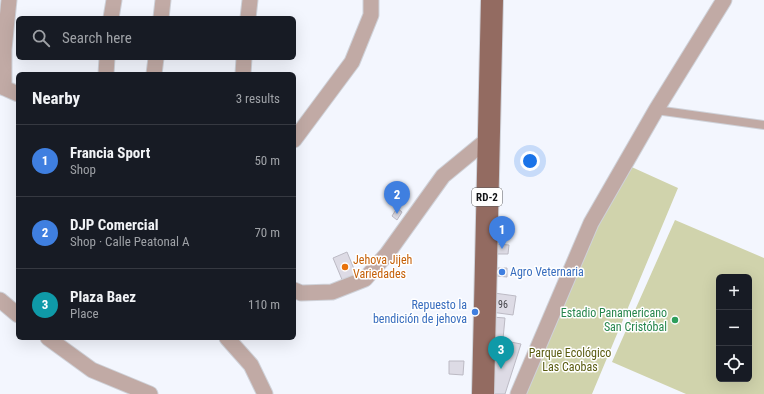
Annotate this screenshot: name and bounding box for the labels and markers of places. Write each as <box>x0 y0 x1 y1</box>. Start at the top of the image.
pin: 2 <box>384 181 410 214</box>
pin: 1 <box>489 216 515 249</box>
place label: Jehova Jijeh Variedades <box>353 253 413 281</box>
marker: Jehova Jijeh Variedades <box>340 262 350 272</box>
place label: Agro Veternaria <box>510 265 584 279</box>
marker: Agro Veternaria <box>497 267 507 277</box>
place label: Repuesto la bendición de jehova <box>373 298 467 326</box>
place label: Estadio Panamericano San Cristóbal <box>561 306 667 334</box>
marker: Repuesto la bendición de jehova <box>470 307 480 317</box>
marker: Estadio Panamericano San Cristóbal <box>670 315 680 325</box>
pin: 3 <box>488 336 514 369</box>

